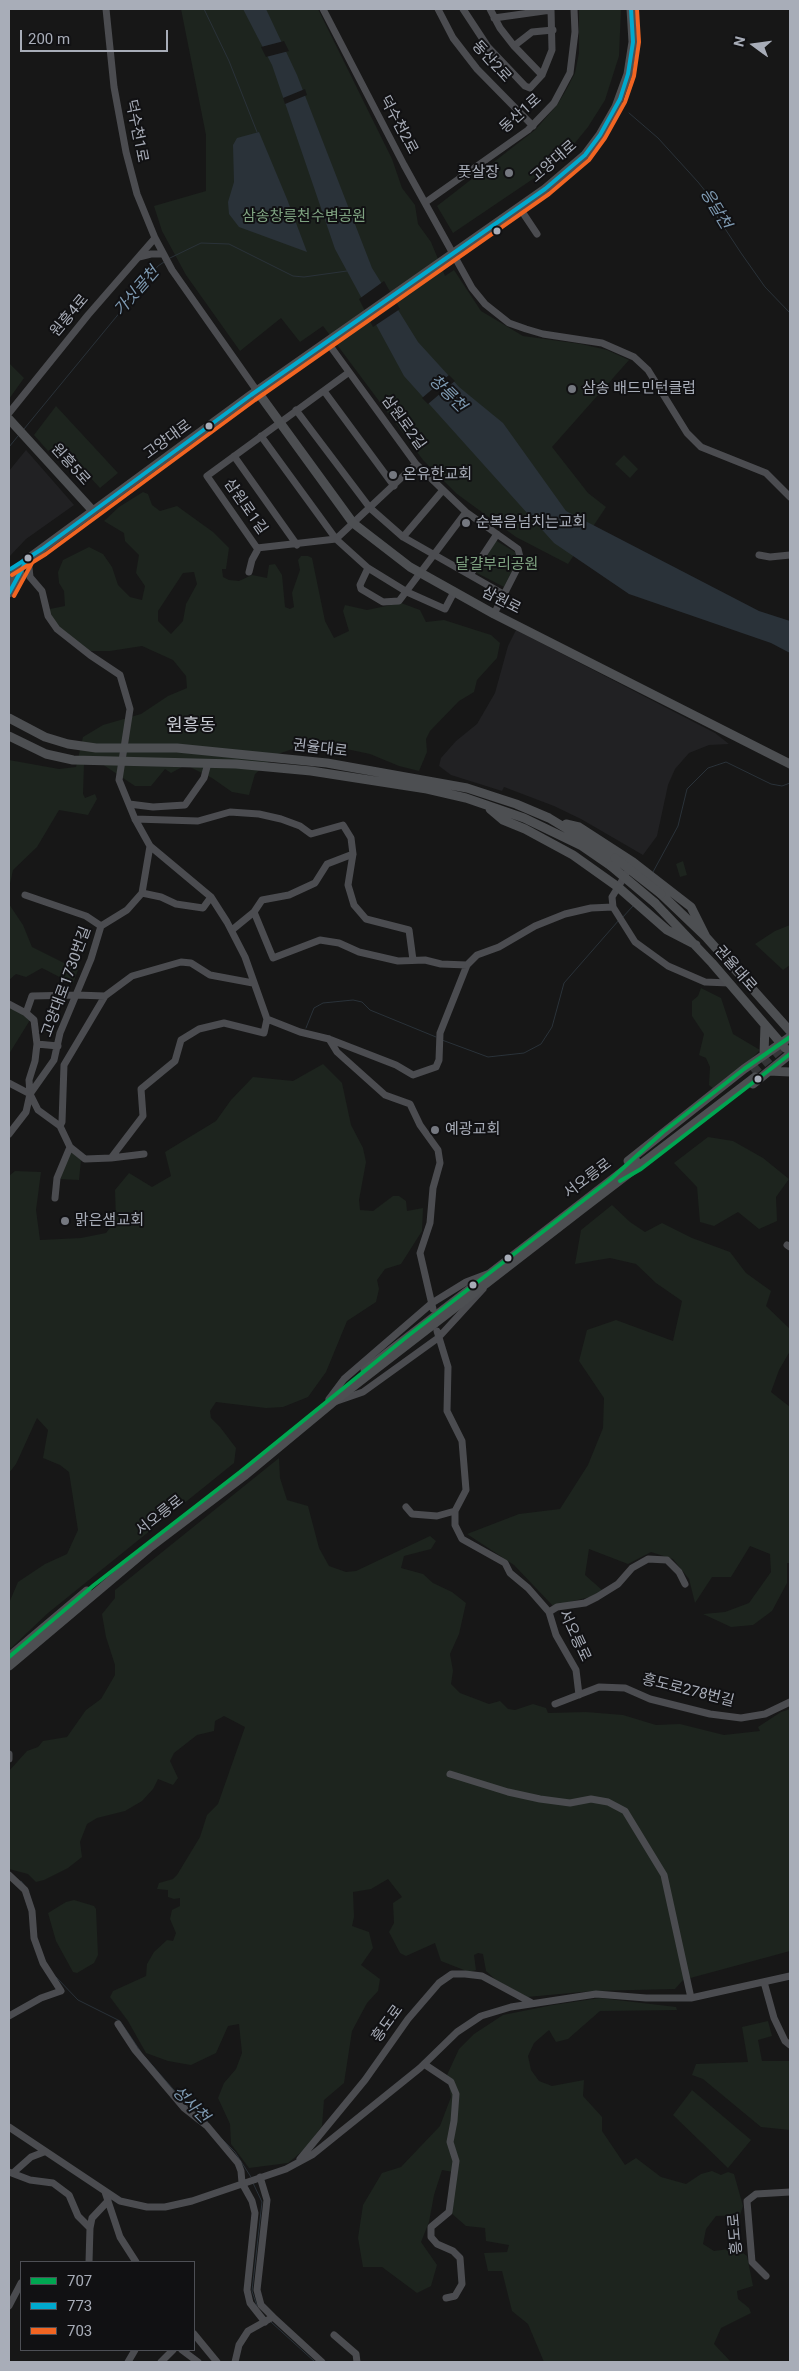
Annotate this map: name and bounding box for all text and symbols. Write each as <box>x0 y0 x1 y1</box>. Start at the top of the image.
scale bar <box>22 20 170 52</box>
north arrow <box>729 20 779 70</box>
text: 200 m <box>28 30 70 48</box>
text: N <box>730 35 748 48</box>
street label: 동산2로 <box>468 37 514 87</box>
street label: 동산1로 <box>496 91 546 137</box>
street label: 덕수천2로 <box>375 93 421 157</box>
street label: 덕수천1로 <box>121 98 151 164</box>
street label: 고양대로 <box>527 137 581 187</box>
place label: 풋살장 <box>458 164 499 182</box>
marker: 풋살장 <box>503 167 515 179</box>
water label: 응달천 <box>695 185 735 233</box>
park label: 삼송창릉천수변공원 <box>242 208 366 226</box>
unlabelled marker <box>492 226 502 236</box>
water label: 가싯골천 <box>110 263 164 321</box>
street label: 원흥4로 <box>47 291 93 341</box>
water label: 창릉천 <box>425 372 469 416</box>
place label: 삼송 배드민턴클럽 <box>582 380 696 398</box>
marker: 삼송 배드민턴클럽 <box>566 383 578 395</box>
street label: 삼원로2길 <box>377 392 429 454</box>
street label: 고양대로 <box>140 416 196 464</box>
unlabelled marker <box>204 421 214 431</box>
street label: 원흥5로 <box>47 440 93 490</box>
place label: 온유한교회 <box>403 466 472 484</box>
marker: 온유한교회 <box>387 469 399 481</box>
street label: 삼원로1길 <box>219 476 271 538</box>
place label: 순복음넘치는교회 <box>476 514 586 532</box>
marker: 순복음넘치는교회 <box>460 517 472 529</box>
unlabelled marker <box>23 553 33 563</box>
park label: 달걀부리공원 <box>456 556 538 574</box>
street label: 삼원로 <box>478 584 524 618</box>
district label: 원흥동 <box>166 715 216 737</box>
street label: 권율대로 <box>292 737 348 761</box>
street label: 고양대로1730번길 <box>39 924 95 1040</box>
street label: 권율대로 <box>710 942 760 996</box>
unlabelled marker <box>753 1074 763 1084</box>
place label: 예광교회 <box>445 1121 500 1139</box>
marker: 예광교회 <box>429 1124 441 1136</box>
street label: 서오릉로 <box>561 1155 615 1203</box>
place label: 맑은샘교회 <box>75 1212 144 1230</box>
marker: 맑은샘교회 <box>59 1215 71 1227</box>
unlabelled marker <box>503 1253 513 1263</box>
unlabelled marker <box>468 1280 478 1290</box>
street label: 서오릉로 <box>133 1492 187 1540</box>
street label: 서오릉로 <box>554 1607 594 1665</box>
street label: 흥도로278번길 <box>640 1671 736 1711</box>
street label: 흥도로 <box>369 2002 407 2046</box>
water label: 성사천 <box>168 2083 212 2127</box>
street label: 흥도로 <box>725 2213 747 2255</box>
legend <box>20 2261 195 2351</box>
text: 707 <box>67 2272 92 2290</box>
text: 773 <box>67 2297 92 2315</box>
text: 703 <box>67 2322 92 2340</box>

